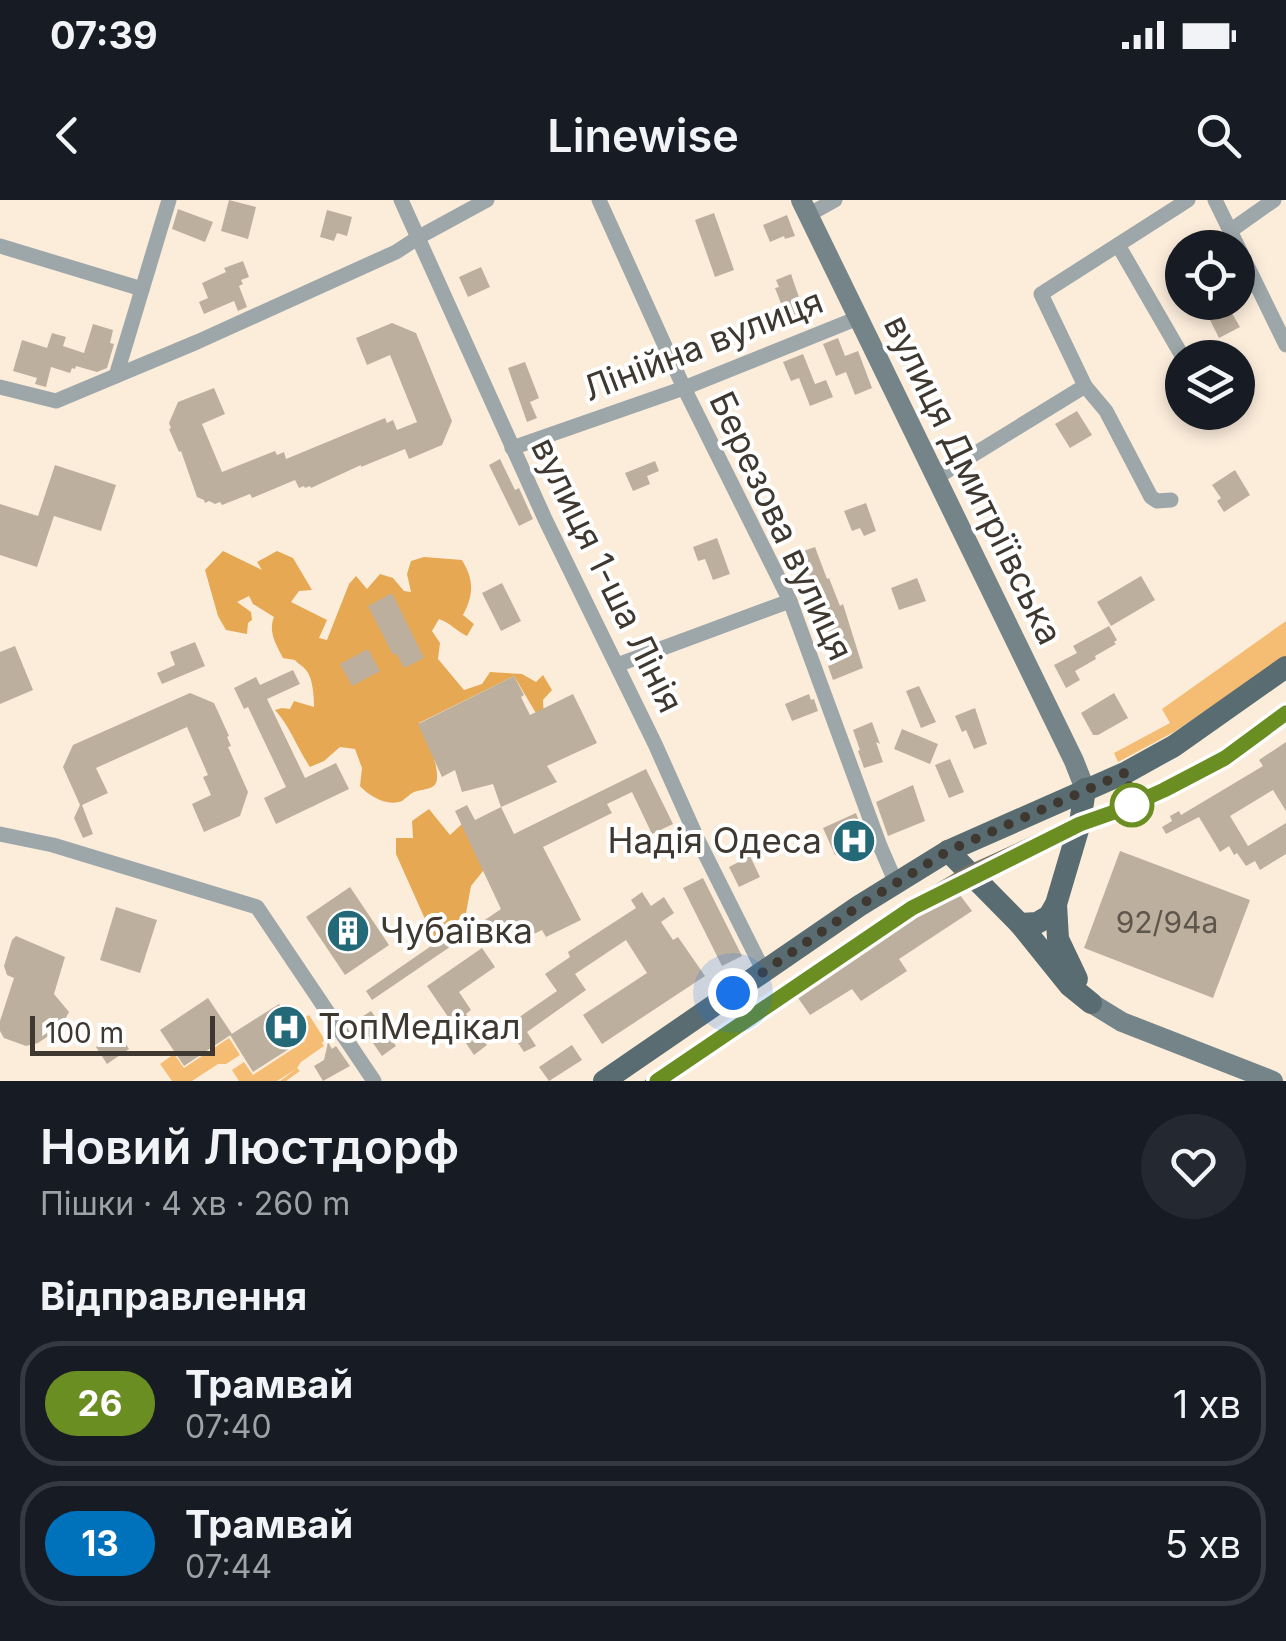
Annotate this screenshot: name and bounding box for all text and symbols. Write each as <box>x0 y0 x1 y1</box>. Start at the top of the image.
text: 07:39 <box>50 12 158 58</box>
icon: back <box>40 108 95 163</box>
text: Linewise <box>547 108 739 163</box>
icon: search <box>1191 108 1246 163</box>
map controls <box>1165 230 1255 430</box>
button: locate <box>1165 230 1255 320</box>
street label: Лінійна вулиця <box>577 279 829 409</box>
street label: вулиця Дмитріївська <box>876 308 1072 651</box>
button: layers <box>1165 340 1255 430</box>
street label: Березова вулиця <box>701 385 863 666</box>
street label: вулиця 1-ша Лінія <box>523 430 693 719</box>
unlabelled marker <box>1111 784 1153 826</box>
hospital icon: Надія Одеса <box>831 818 877 864</box>
place label: Надія Одеса <box>608 819 822 861</box>
house number: 92/94а <box>1116 904 1218 940</box>
building icon: Чубаївка <box>325 908 371 954</box>
place label: Чубаївка <box>380 909 533 951</box>
your location <box>708 968 758 1018</box>
hospital icon: ТопМедікал <box>263 1004 309 1050</box>
place label: ТопМедікал <box>318 1005 521 1047</box>
scale bar <box>30 1011 215 1056</box>
text: 100 m <box>45 1016 124 1050</box>
button: heart <box>1141 1114 1246 1219</box>
text: Новий Люстдорф <box>40 1117 459 1176</box>
text: Пішки · 4 хв · 260 m <box>40 1184 350 1223</box>
text: Відправлення <box>40 1273 307 1319</box>
text: Трамвай <box>185 1361 353 1407</box>
text: 1 хв <box>1173 1381 1241 1427</box>
text: 26 <box>78 1382 122 1424</box>
text: 07:40 <box>185 1407 272 1446</box>
text: Трамвай <box>185 1501 353 1547</box>
text: 5 хв <box>1165 1521 1241 1567</box>
text: 13 <box>81 1522 119 1564</box>
text: 07:44 <box>185 1547 272 1586</box>

